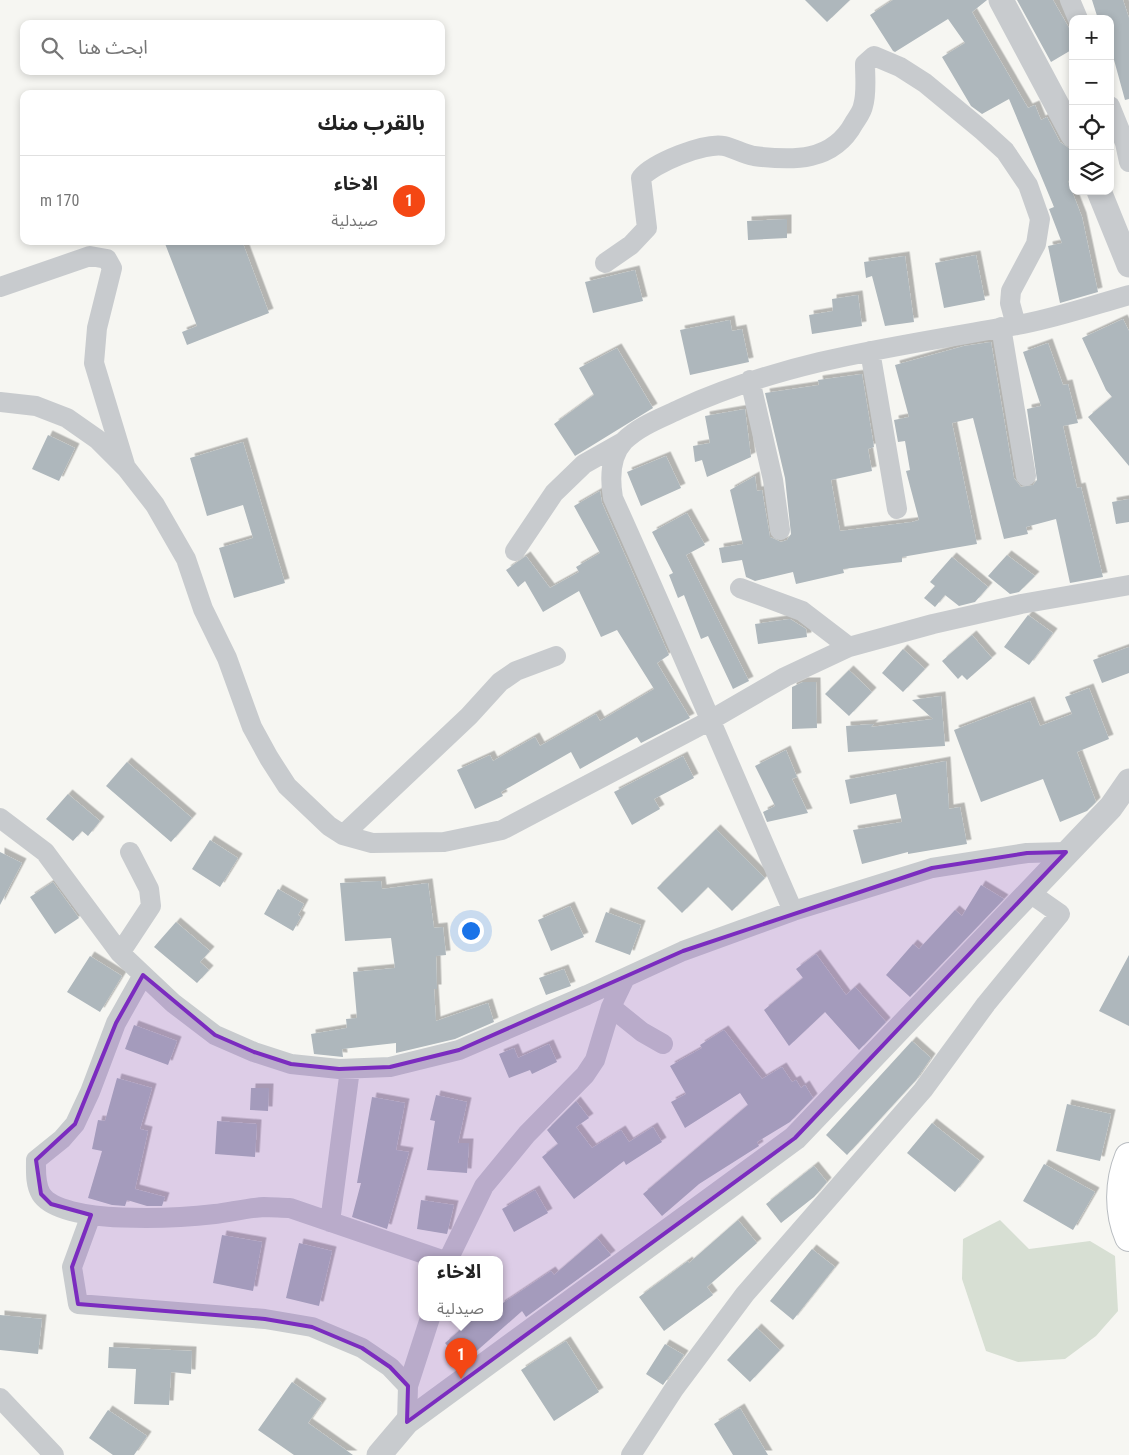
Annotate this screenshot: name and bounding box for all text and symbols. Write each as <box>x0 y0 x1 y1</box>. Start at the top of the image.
map controls <box>1069 15 1114 195</box>
button: + <box>1069 15 1114 60</box>
search box <box>20 20 445 75</box>
icon: search <box>38 34 66 62</box>
text: ابحث هنا <box>78 36 148 59</box>
button: − <box>1069 60 1114 105</box>
button: locate <box>1069 105 1114 150</box>
text: بالقرب منك <box>318 111 425 135</box>
button: layers <box>1069 150 1114 195</box>
text: الاخاء <box>334 172 378 195</box>
text: 170 m <box>40 191 79 210</box>
text: 1 <box>405 191 413 210</box>
text: صيدلية <box>331 211 378 230</box>
your location <box>458 918 484 944</box>
popup <box>418 1256 503 1321</box>
text: الاخاء <box>437 1260 481 1283</box>
text: صيدلية <box>437 1299 484 1318</box>
pin: 1 <box>445 1338 477 1379</box>

